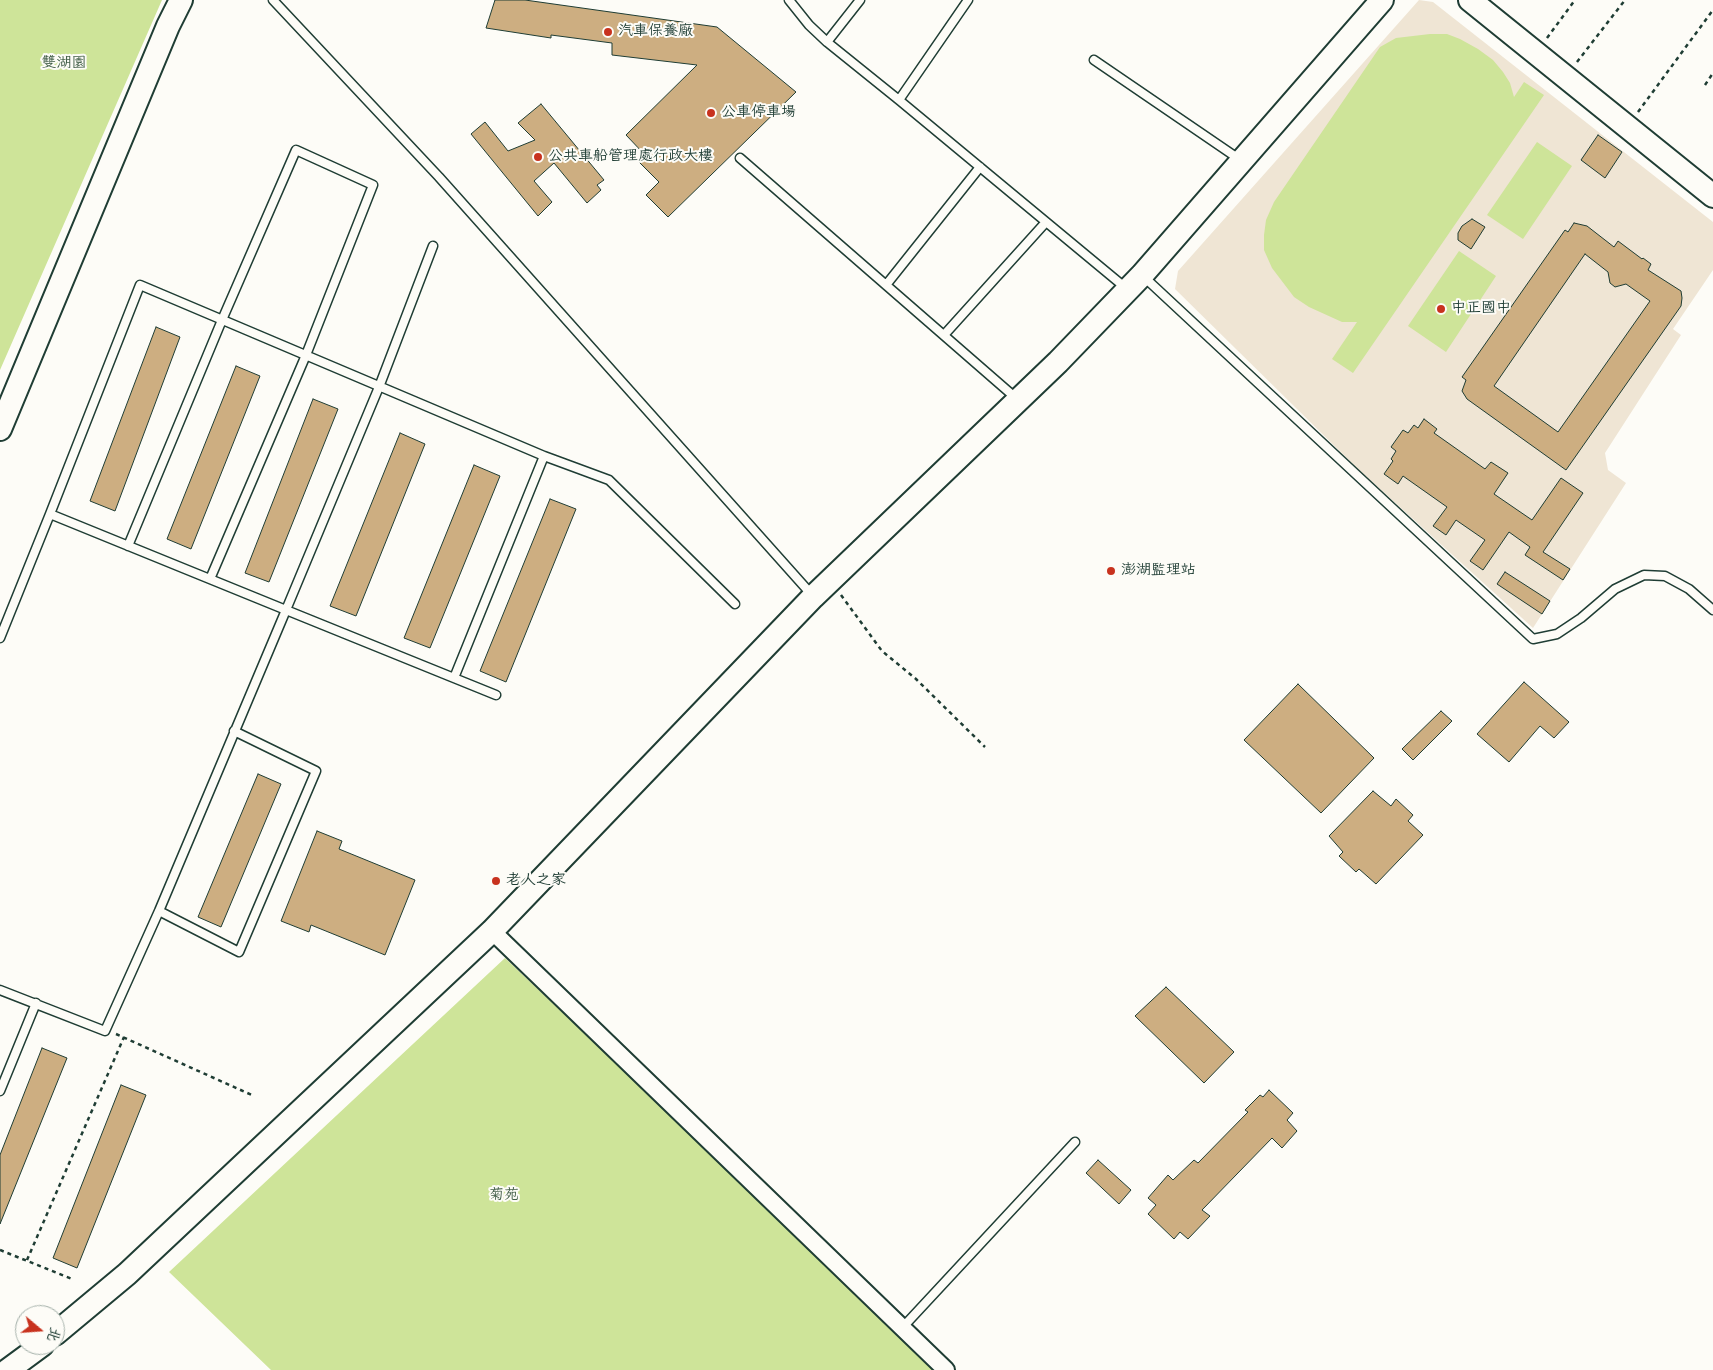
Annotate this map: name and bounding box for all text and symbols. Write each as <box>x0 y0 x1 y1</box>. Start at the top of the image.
place label: 汽車保養廠 <box>618 23 693 41</box>
marker: 汽車保養廠 <box>602 26 614 38</box>
park label: 雙湖園 <box>42 55 86 73</box>
place label: 公車停車場 <box>721 104 796 122</box>
marker: 公車停車場 <box>705 107 717 119</box>
place label: 公共車船管理處行政大樓 <box>548 148 713 166</box>
marker: 公共車船管理處行政大樓 <box>532 151 544 163</box>
place label: 中正國中 <box>1451 300 1511 318</box>
marker: 中正國中 <box>1435 303 1447 315</box>
place label: 澎湖監理站 <box>1121 562 1196 580</box>
marker: 澎湖監理站 <box>1105 565 1117 577</box>
place label: 老人之家 <box>506 872 566 890</box>
marker: 老人之家 <box>490 875 502 887</box>
park label: 菊苑 <box>489 1187 519 1205</box>
north arrow <box>15 1305 65 1355</box>
text: 北 <box>43 1325 64 1344</box>

